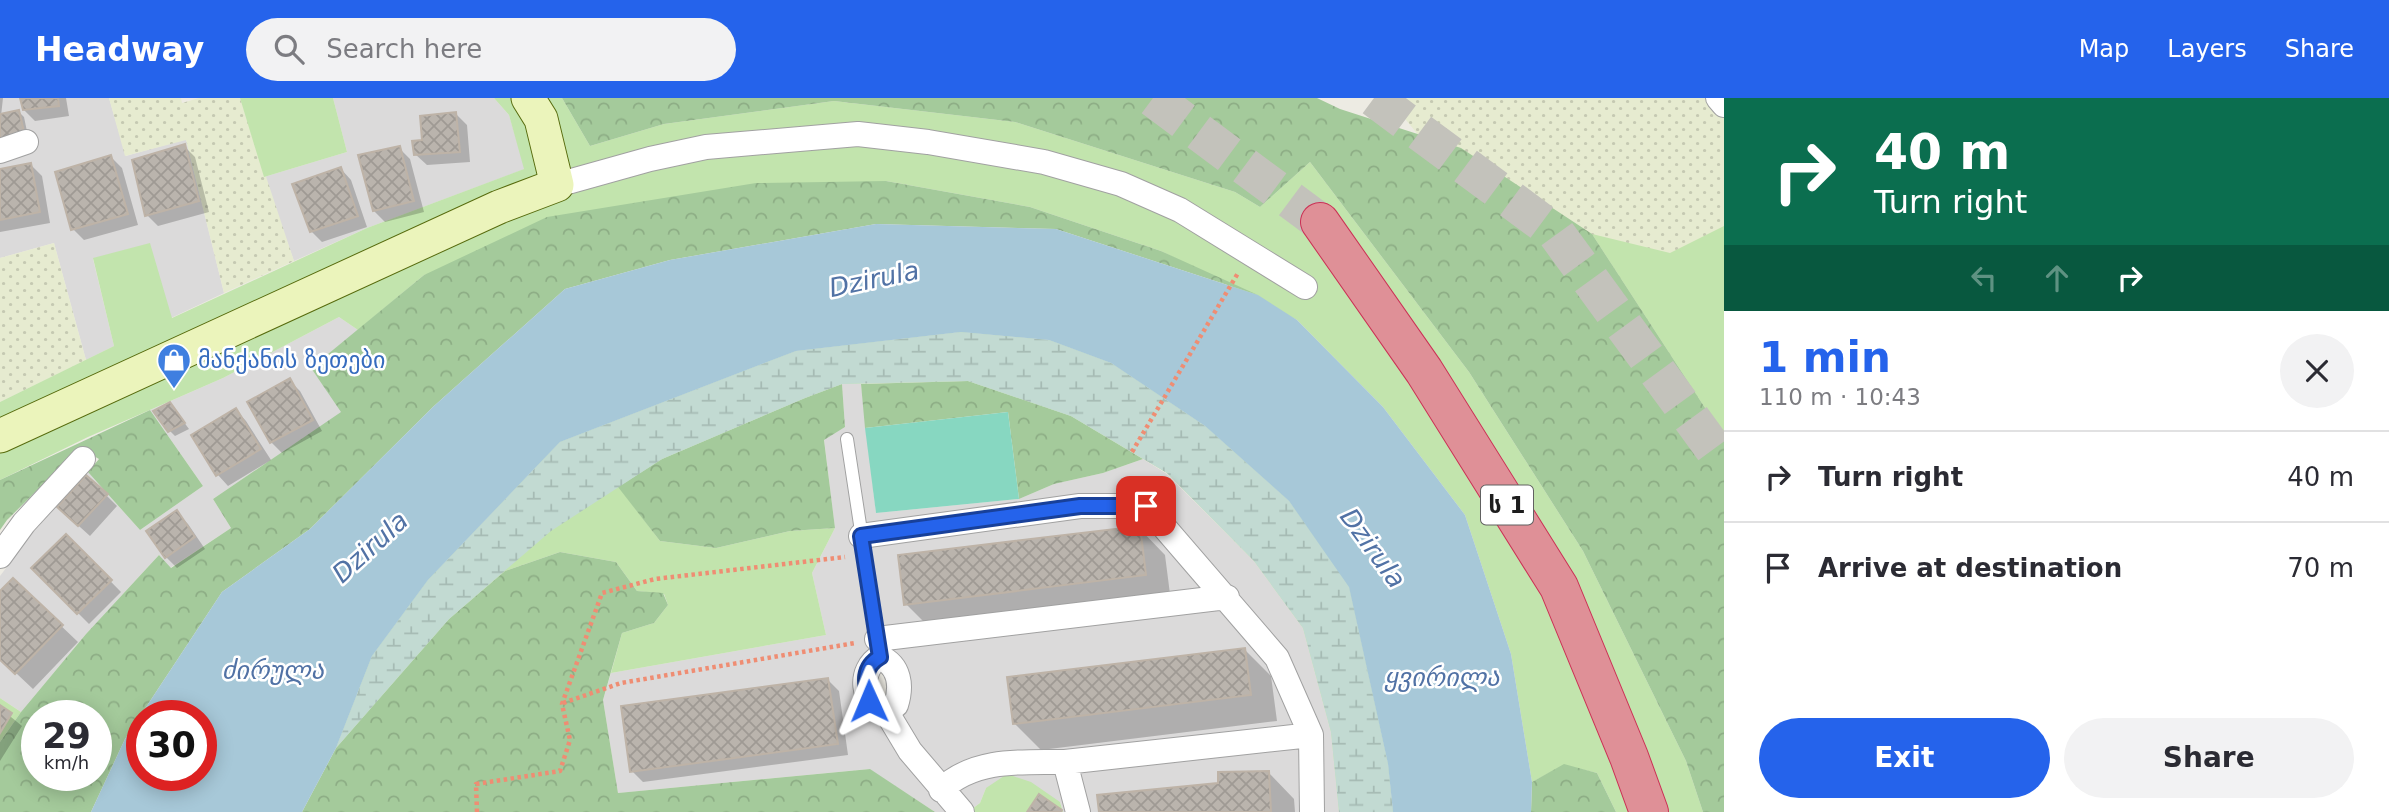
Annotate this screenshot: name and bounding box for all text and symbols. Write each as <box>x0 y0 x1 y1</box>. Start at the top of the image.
search box <box>246 18 736 81</box>
text: Headway <box>35 30 204 69</box>
icon: search <box>270 30 308 68</box>
text: Search here <box>326 34 482 64</box>
text: Map <box>2079 35 2129 63</box>
text: Layers <box>2167 35 2247 63</box>
text: Share <box>2285 35 2354 63</box>
text: 40 m <box>1874 124 2010 181</box>
icon: right <box>1759 126 1850 217</box>
text: Turn right <box>1874 183 2027 221</box>
water label: Dzirula <box>826 255 922 303</box>
icon: left <box>1965 259 2003 297</box>
icon: ahead <box>2038 259 2076 297</box>
icon: right <box>2111 259 2149 297</box>
text: 1 min <box>1759 333 1891 382</box>
button: close <box>2280 334 2354 408</box>
shop icon: მანქანის ზეთები <box>155 341 193 390</box>
place label: მანქანის ზეთები <box>198 346 385 374</box>
text: 110 m · 10:43 <box>1759 384 1921 410</box>
icon: right <box>1759 458 1797 496</box>
text: Turn right <box>1818 462 1963 492</box>
text: 40 m <box>2287 462 2354 492</box>
pin <box>1116 476 1176 536</box>
road number: ს 1 <box>1481 486 1533 524</box>
icon: arrive <box>1127 487 1165 525</box>
water label: Dzirula <box>1334 502 1412 594</box>
water label: Dzirula <box>326 505 414 589</box>
icon: arrive <box>1759 549 1797 587</box>
text: Arrive at destination <box>1818 553 2122 583</box>
text: 70 m <box>2287 553 2354 583</box>
water label: ძირულა <box>222 655 325 685</box>
water label: ყვირილა <box>1383 662 1500 692</box>
position arrow <box>832 664 906 738</box>
speed limit sign: 30 <box>126 700 217 791</box>
text: 29 <box>42 716 91 756</box>
button: Exit <box>1759 718 2050 798</box>
button: Share <box>2064 718 2354 798</box>
text: km/h <box>44 752 89 773</box>

